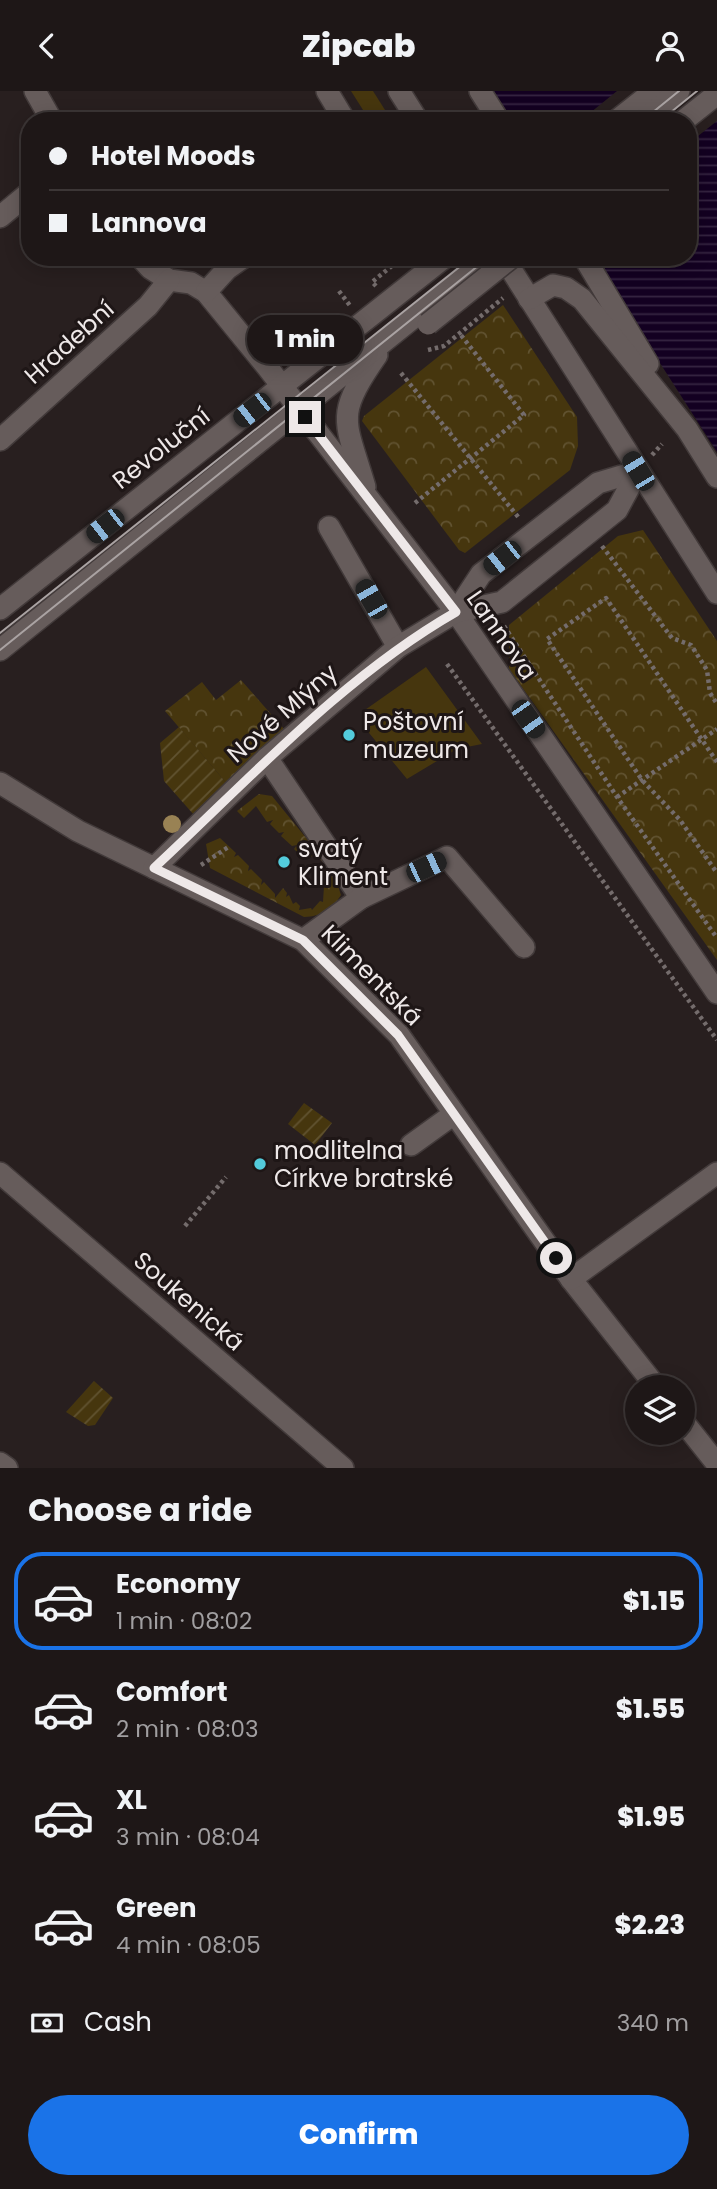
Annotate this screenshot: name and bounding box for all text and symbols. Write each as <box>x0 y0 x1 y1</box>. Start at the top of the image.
text: Zipcab <box>301 23 416 68</box>
icon: back <box>28 27 66 65</box>
icon: person <box>651 27 689 65</box>
text: Hotel Moods <box>91 138 255 174</box>
text: Lannova <box>91 205 207 241</box>
street label: Hradební <box>17 293 121 391</box>
callout: 1 min <box>247 315 363 365</box>
text: 1 min <box>275 323 335 355</box>
car <box>229 389 276 431</box>
street label: Revoluční <box>105 399 217 497</box>
route end <box>289 401 321 433</box>
car <box>619 448 658 494</box>
car <box>82 505 129 547</box>
car <box>479 537 526 579</box>
car <box>352 576 391 622</box>
street label: Lannova <box>459 584 545 686</box>
street label: Nové Mlýny <box>220 656 344 770</box>
car <box>508 696 549 742</box>
place label: Poštovní muzeum <box>363 705 469 766</box>
marker: Poštovní muzeum <box>341 727 357 743</box>
place label: svatý Kliment <box>298 832 388 893</box>
car <box>403 849 450 885</box>
marker: svatý Kliment <box>276 854 292 870</box>
street label: Klimentská <box>314 917 430 1033</box>
place label: modlitelna Církve bratrské <box>274 1134 453 1195</box>
marker: modlitelna Církve bratrské <box>252 1156 268 1172</box>
route start <box>540 1242 572 1274</box>
street label: Soukenická <box>127 1244 251 1358</box>
map controls <box>625 1375 695 1445</box>
button: layers <box>625 1375 695 1445</box>
text: Choose a ride <box>28 1487 252 1532</box>
text: Economy <box>116 1566 240 1602</box>
icon: car <box>32 1570 95 1633</box>
text: $1.15 <box>623 1583 685 1619</box>
text: 1 min · 08:02 <box>116 1605 252 1637</box>
text: Comfort <box>116 1674 228 1710</box>
icon: car <box>32 1678 95 1741</box>
text: $1.55 <box>616 1691 685 1727</box>
text: 2 min · 08:03 <box>116 1713 258 1745</box>
text: XL <box>116 1782 147 1818</box>
icon: car <box>32 1786 95 1849</box>
text: $1.95 <box>617 1799 685 1835</box>
text: 3 min · 08:04 <box>116 1821 260 1853</box>
text: Green <box>116 1890 197 1926</box>
icon: car <box>32 1894 95 1957</box>
text: $2.23 <box>615 1907 685 1943</box>
text: 4 min · 08:05 <box>116 1929 261 1961</box>
icon: cash <box>28 2004 66 2042</box>
text: Cash <box>84 2004 152 2040</box>
text: 340 m <box>617 2007 689 2039</box>
button: Confirm <box>28 2095 689 2175</box>

